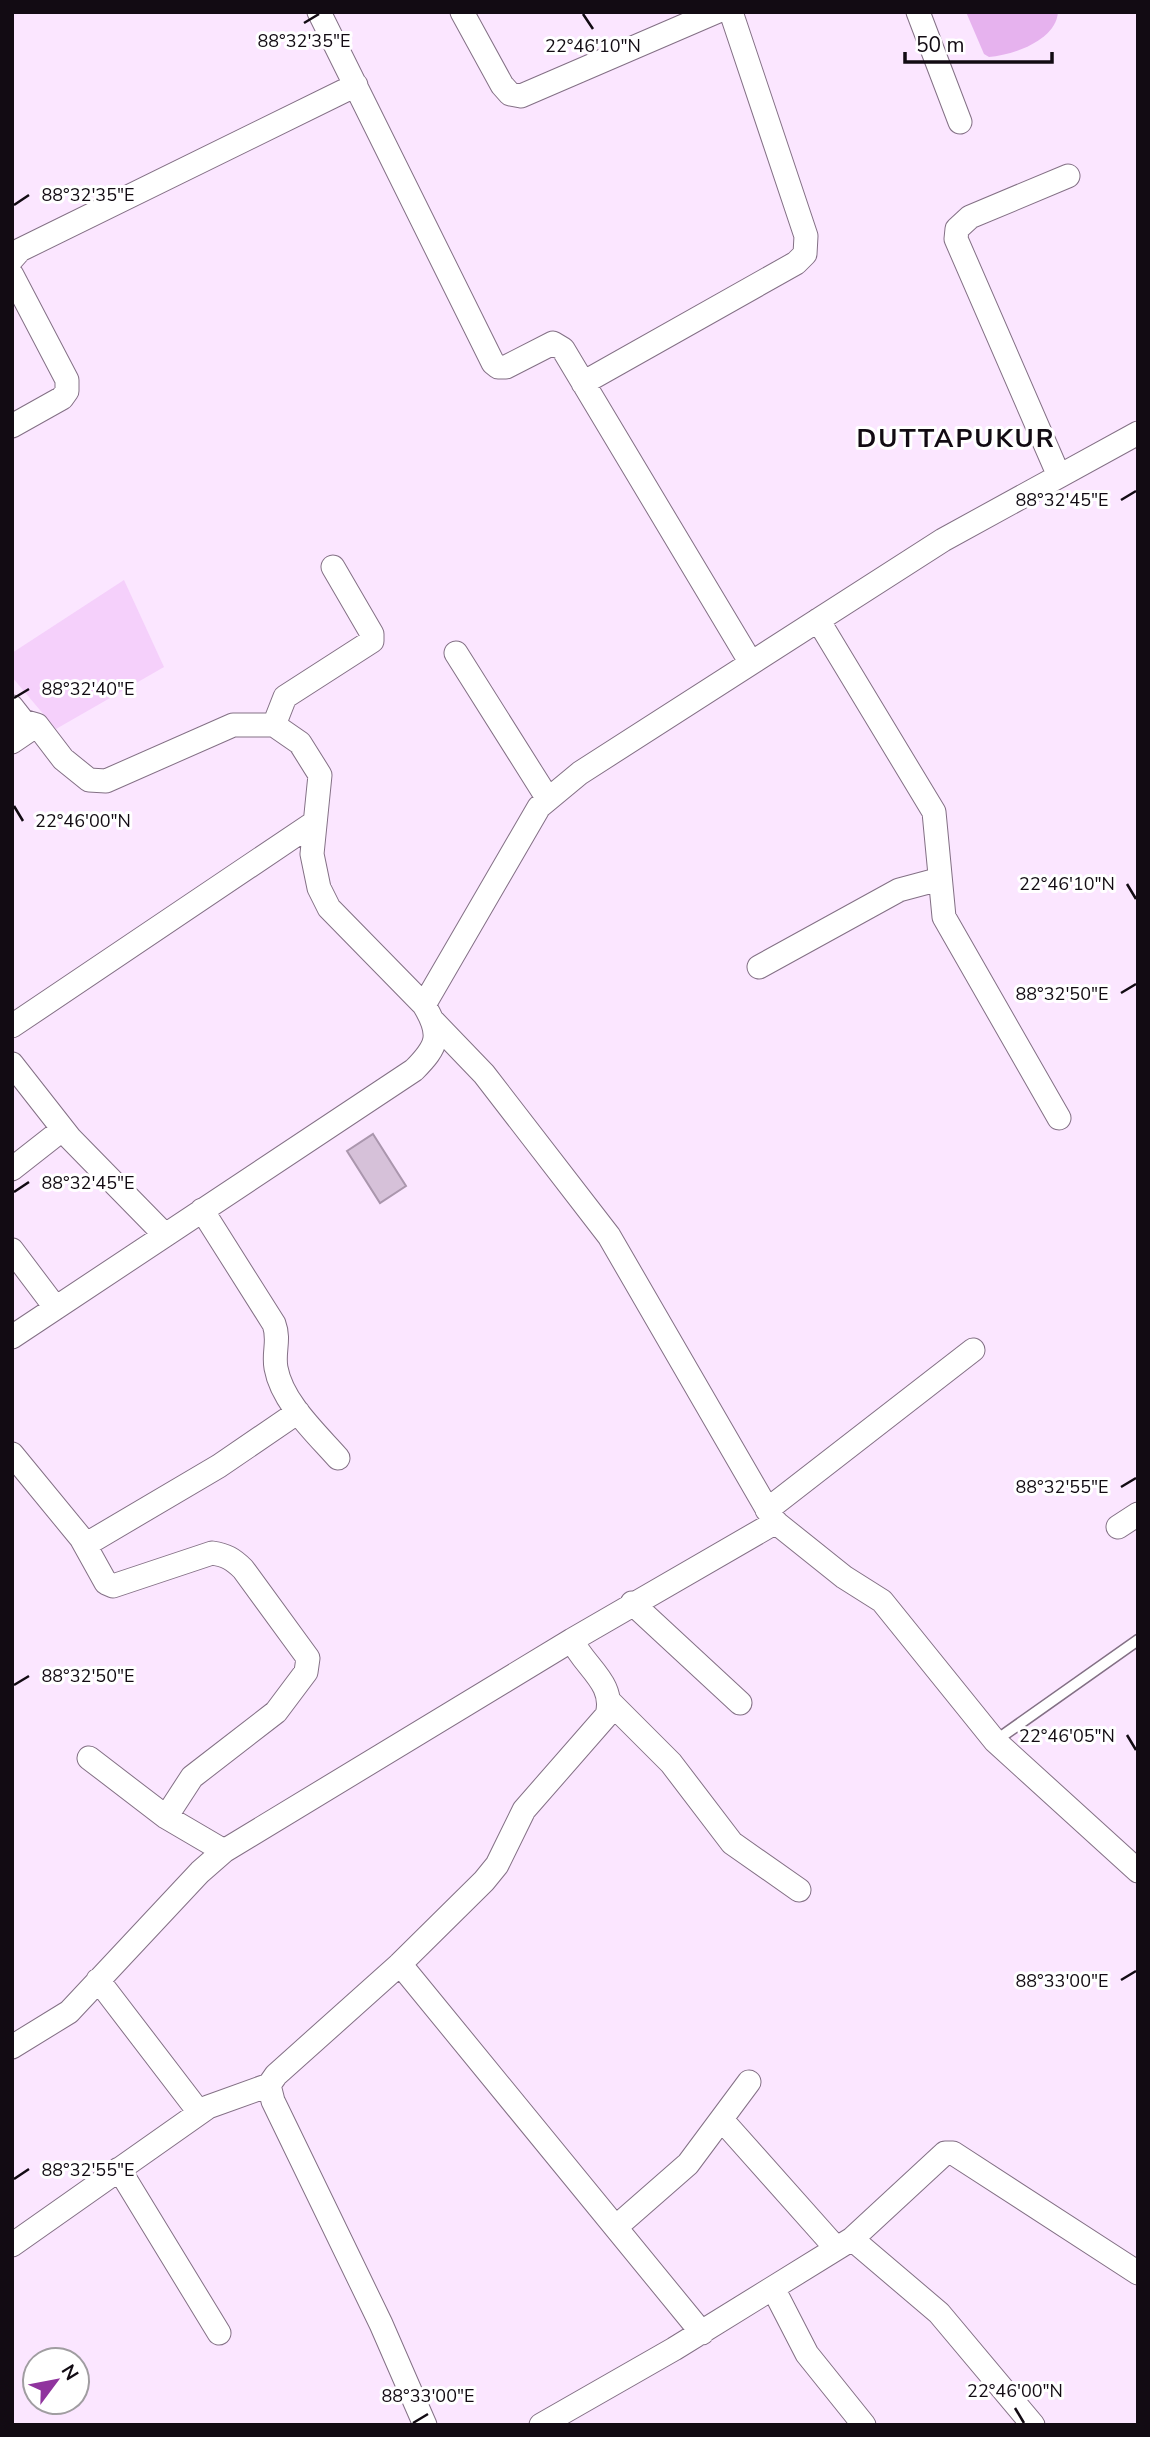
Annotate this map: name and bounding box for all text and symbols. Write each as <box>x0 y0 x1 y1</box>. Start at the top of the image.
scale bar <box>905 21 1052 65</box>
text: 88°32'35"E <box>258 29 351 53</box>
text: 50 m <box>916 31 965 59</box>
text: 22°46'10"N <box>545 34 641 58</box>
text: 88°32'35"E <box>42 183 135 207</box>
district label: DUTTAPUKUR <box>856 421 1056 456</box>
text: 88°32'45"E <box>1016 488 1109 512</box>
text: 88°32'40"E <box>42 677 135 701</box>
text: 22°46'00"N <box>35 809 131 833</box>
text: 22°46'10"N <box>1019 872 1115 896</box>
text: 88°32'50"E <box>1016 982 1109 1006</box>
text: 88°32'45"E <box>42 1171 135 1195</box>
text: 88°32'55"E <box>1016 1475 1109 1499</box>
text: 88°32'50"E <box>42 1664 135 1688</box>
text: 22°46'05"N <box>1019 1724 1115 1748</box>
text: 88°33'00"E <box>1016 1969 1109 1993</box>
text: 88°32'55"E <box>42 2158 135 2182</box>
north arrow <box>21 2346 91 2416</box>
text: N <box>55 2360 84 2385</box>
text: 22°46'00"N <box>967 2379 1063 2403</box>
text: 88°33'00"E <box>382 2384 475 2408</box>

